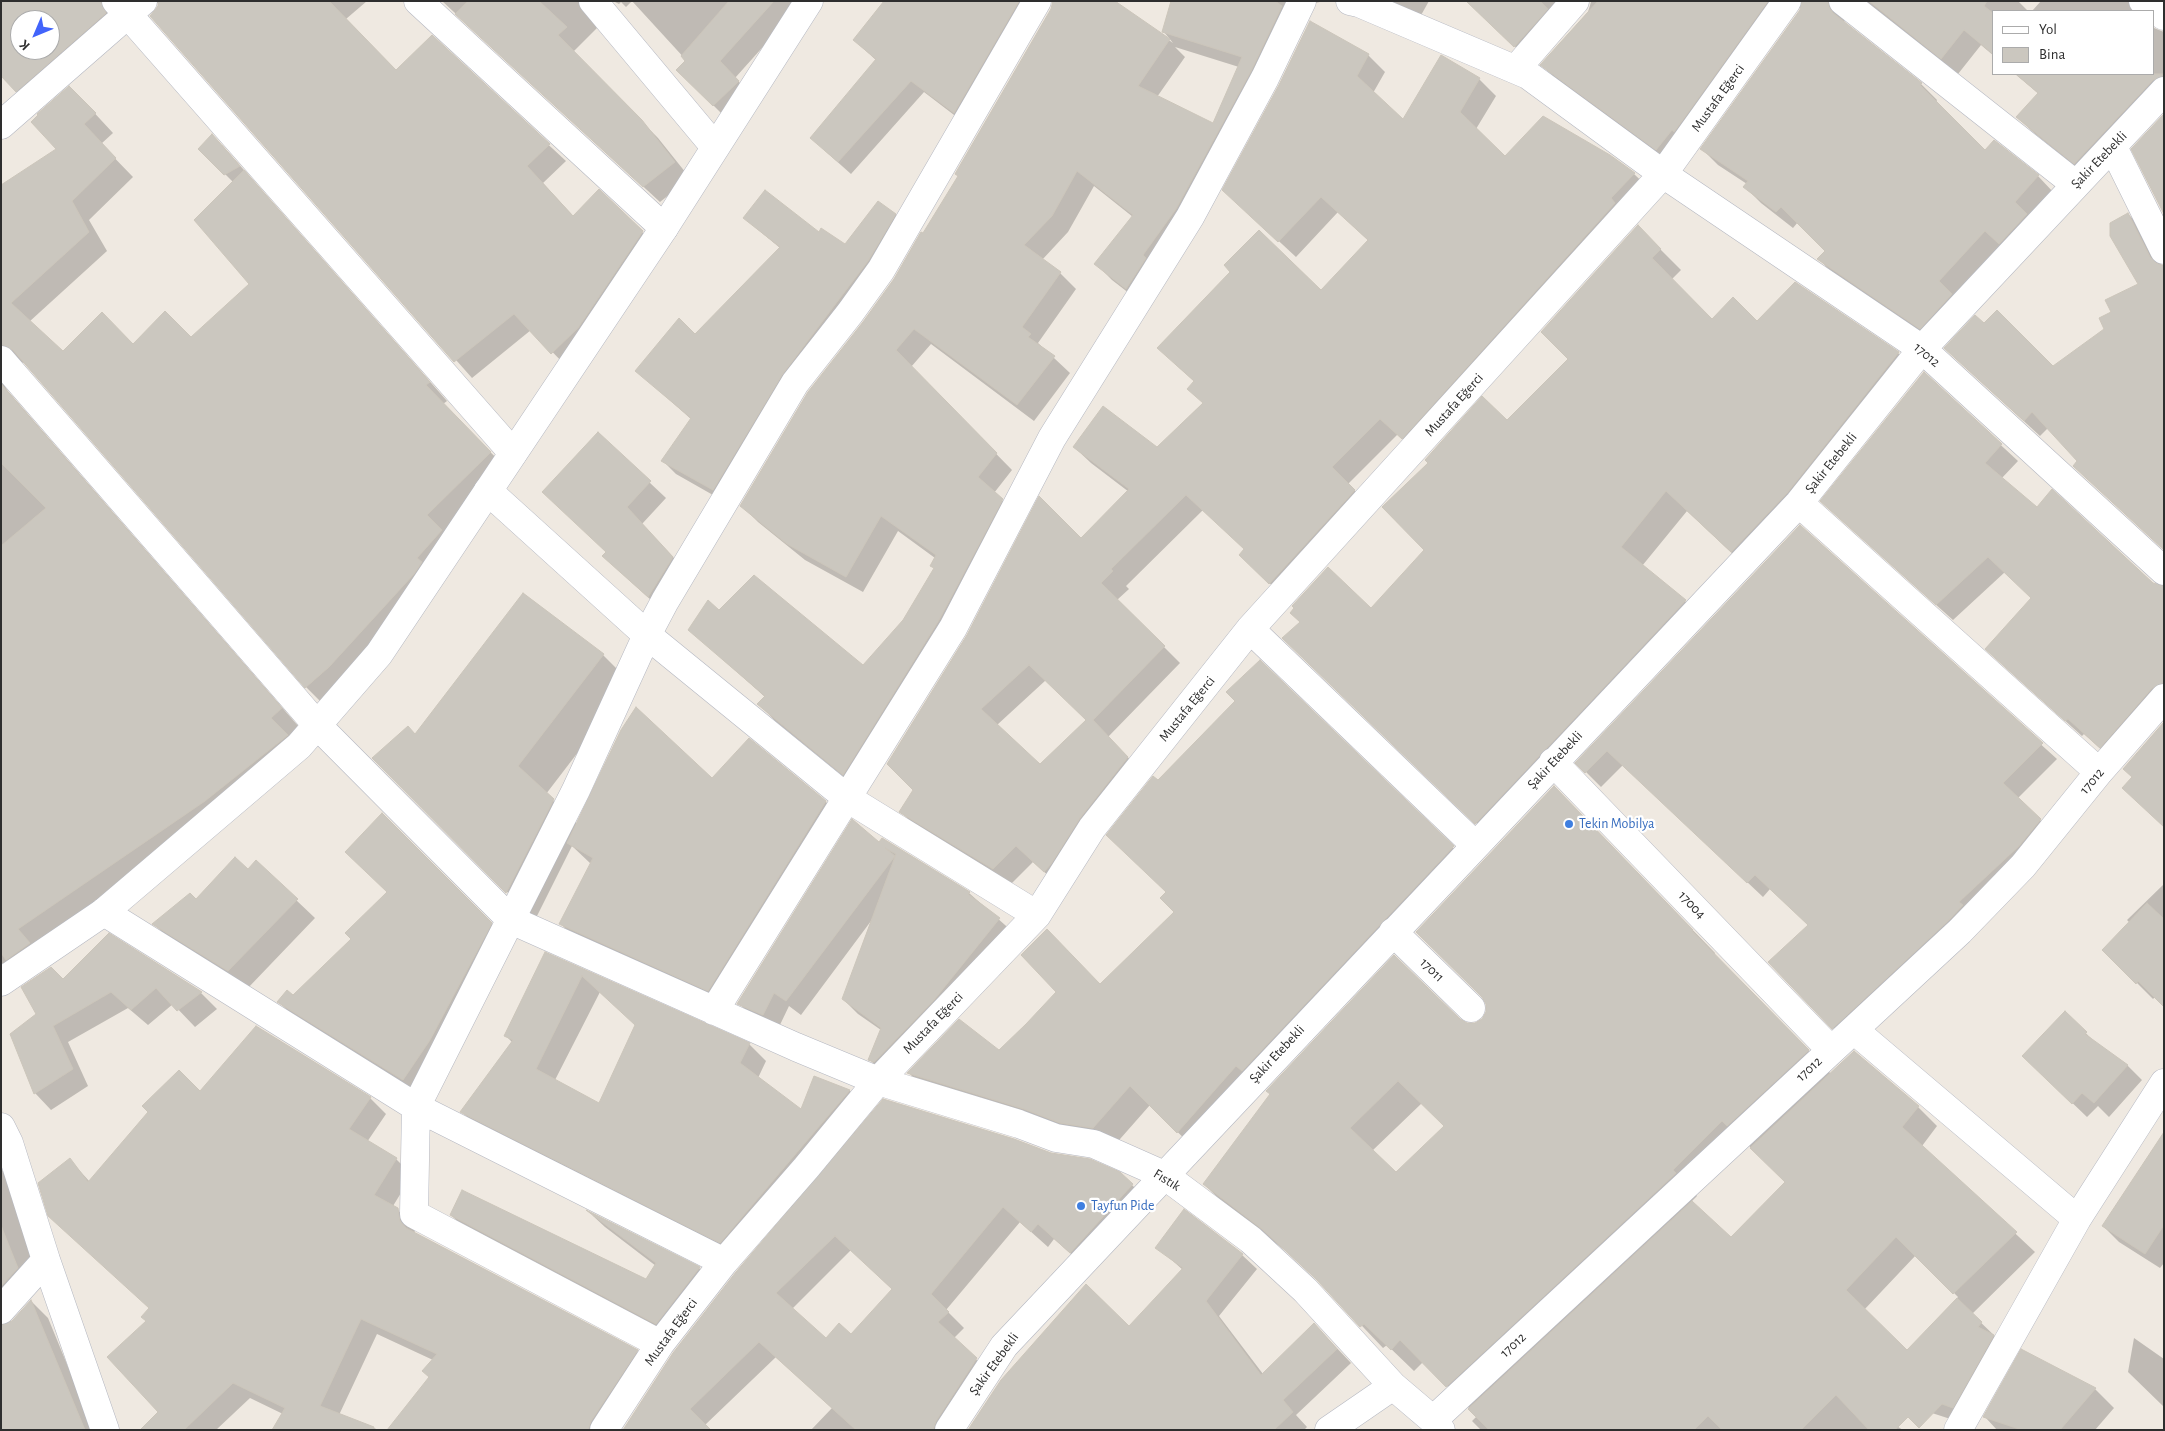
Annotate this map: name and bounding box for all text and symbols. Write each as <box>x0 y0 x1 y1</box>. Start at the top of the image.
north arrow <box>10 10 60 60</box>
legend <box>1992 10 2155 75</box>
text: Yol <box>2039 22 2057 37</box>
text: K <box>17 37 33 53</box>
text: Bina <box>2039 47 2065 62</box>
street label: Mustafa Eğerci <box>1688 61 1748 135</box>
street label: Şakir Etebekli <box>2067 128 2131 192</box>
street label: 17012 <box>1910 339 1944 371</box>
street label: Mustafa Eğerci <box>1421 370 1487 440</box>
street label: Şakir Etebekli <box>1801 429 1861 497</box>
street label: Mustafa Eğerci <box>1155 673 1219 745</box>
street label: Şakir Etebekli <box>1524 727 1586 793</box>
street label: 17012 <box>2076 764 2108 798</box>
place label: Tekin Mobilya <box>1579 816 1655 832</box>
marker: Tekin Mobilya <box>1563 818 1575 830</box>
street label: 17004 <box>1675 888 1709 922</box>
street label: 17011 <box>1416 954 1448 986</box>
street label: Mustafa Eğerci <box>899 989 967 1057</box>
street label: Şakir Etebekli <box>1246 1021 1308 1087</box>
street label: 17012 <box>1793 1053 1825 1085</box>
street label: Fıstık <box>1150 1165 1184 1195</box>
place label: Tayfun Pide <box>1091 1198 1154 1214</box>
marker: Tayfun Pide <box>1075 1200 1087 1212</box>
street label: Mustafa Eğerci <box>641 1295 701 1369</box>
street label: Şakir Etebekli <box>966 1329 1022 1399</box>
street label: 17012 <box>1497 1329 1529 1361</box>

